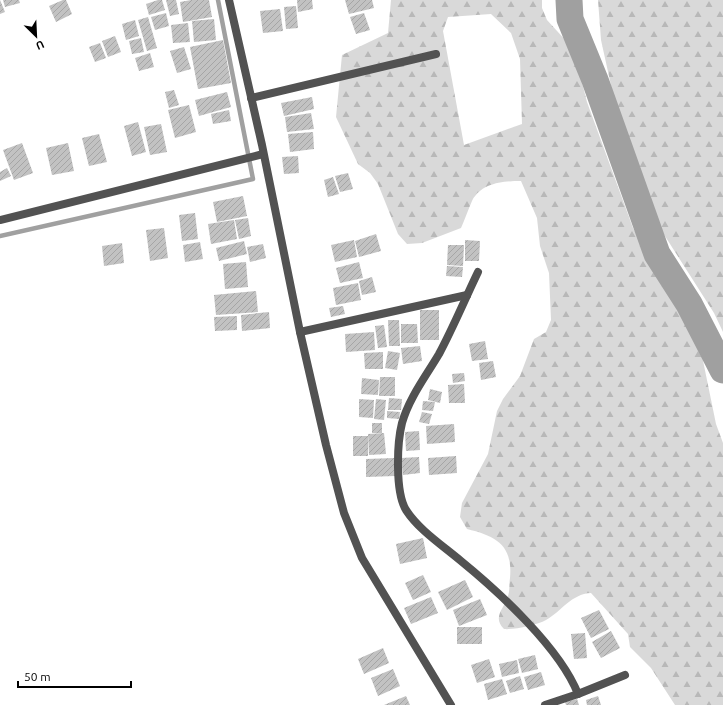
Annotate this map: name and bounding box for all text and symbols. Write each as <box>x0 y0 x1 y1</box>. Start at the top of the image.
north arrow <box>16 16 56 56</box>
text: U <box>34 38 46 52</box>
scale bar <box>18 663 131 689</box>
text: 50 m <box>24 670 51 683</box>

